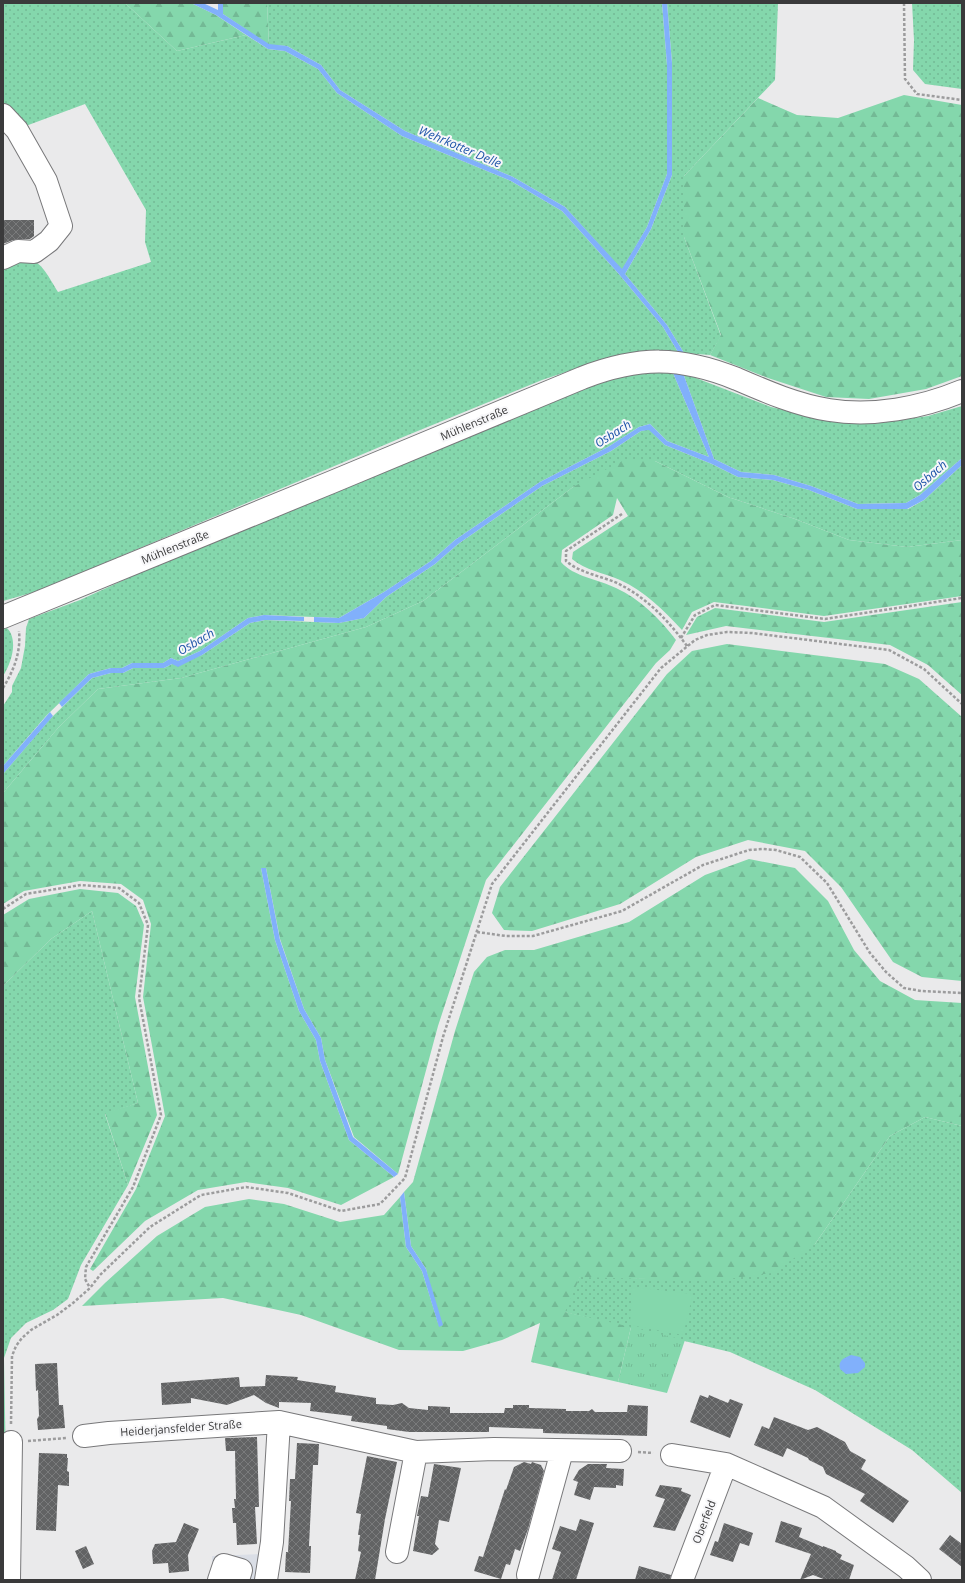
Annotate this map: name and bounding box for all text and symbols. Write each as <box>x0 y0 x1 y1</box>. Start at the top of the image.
water label: Wehrkotter Delle <box>416 121 504 172</box>
street label: Mühlenstraße <box>438 402 510 443</box>
water label: Osbach <box>591 416 634 451</box>
water label: Osbach <box>909 456 950 495</box>
street label: Mühlenstraße <box>139 526 211 567</box>
water label: Osbach <box>174 624 217 659</box>
street label: Heiderjansfelder Straße <box>120 1416 242 1439</box>
street label: Oberfeld <box>688 1498 719 1546</box>

